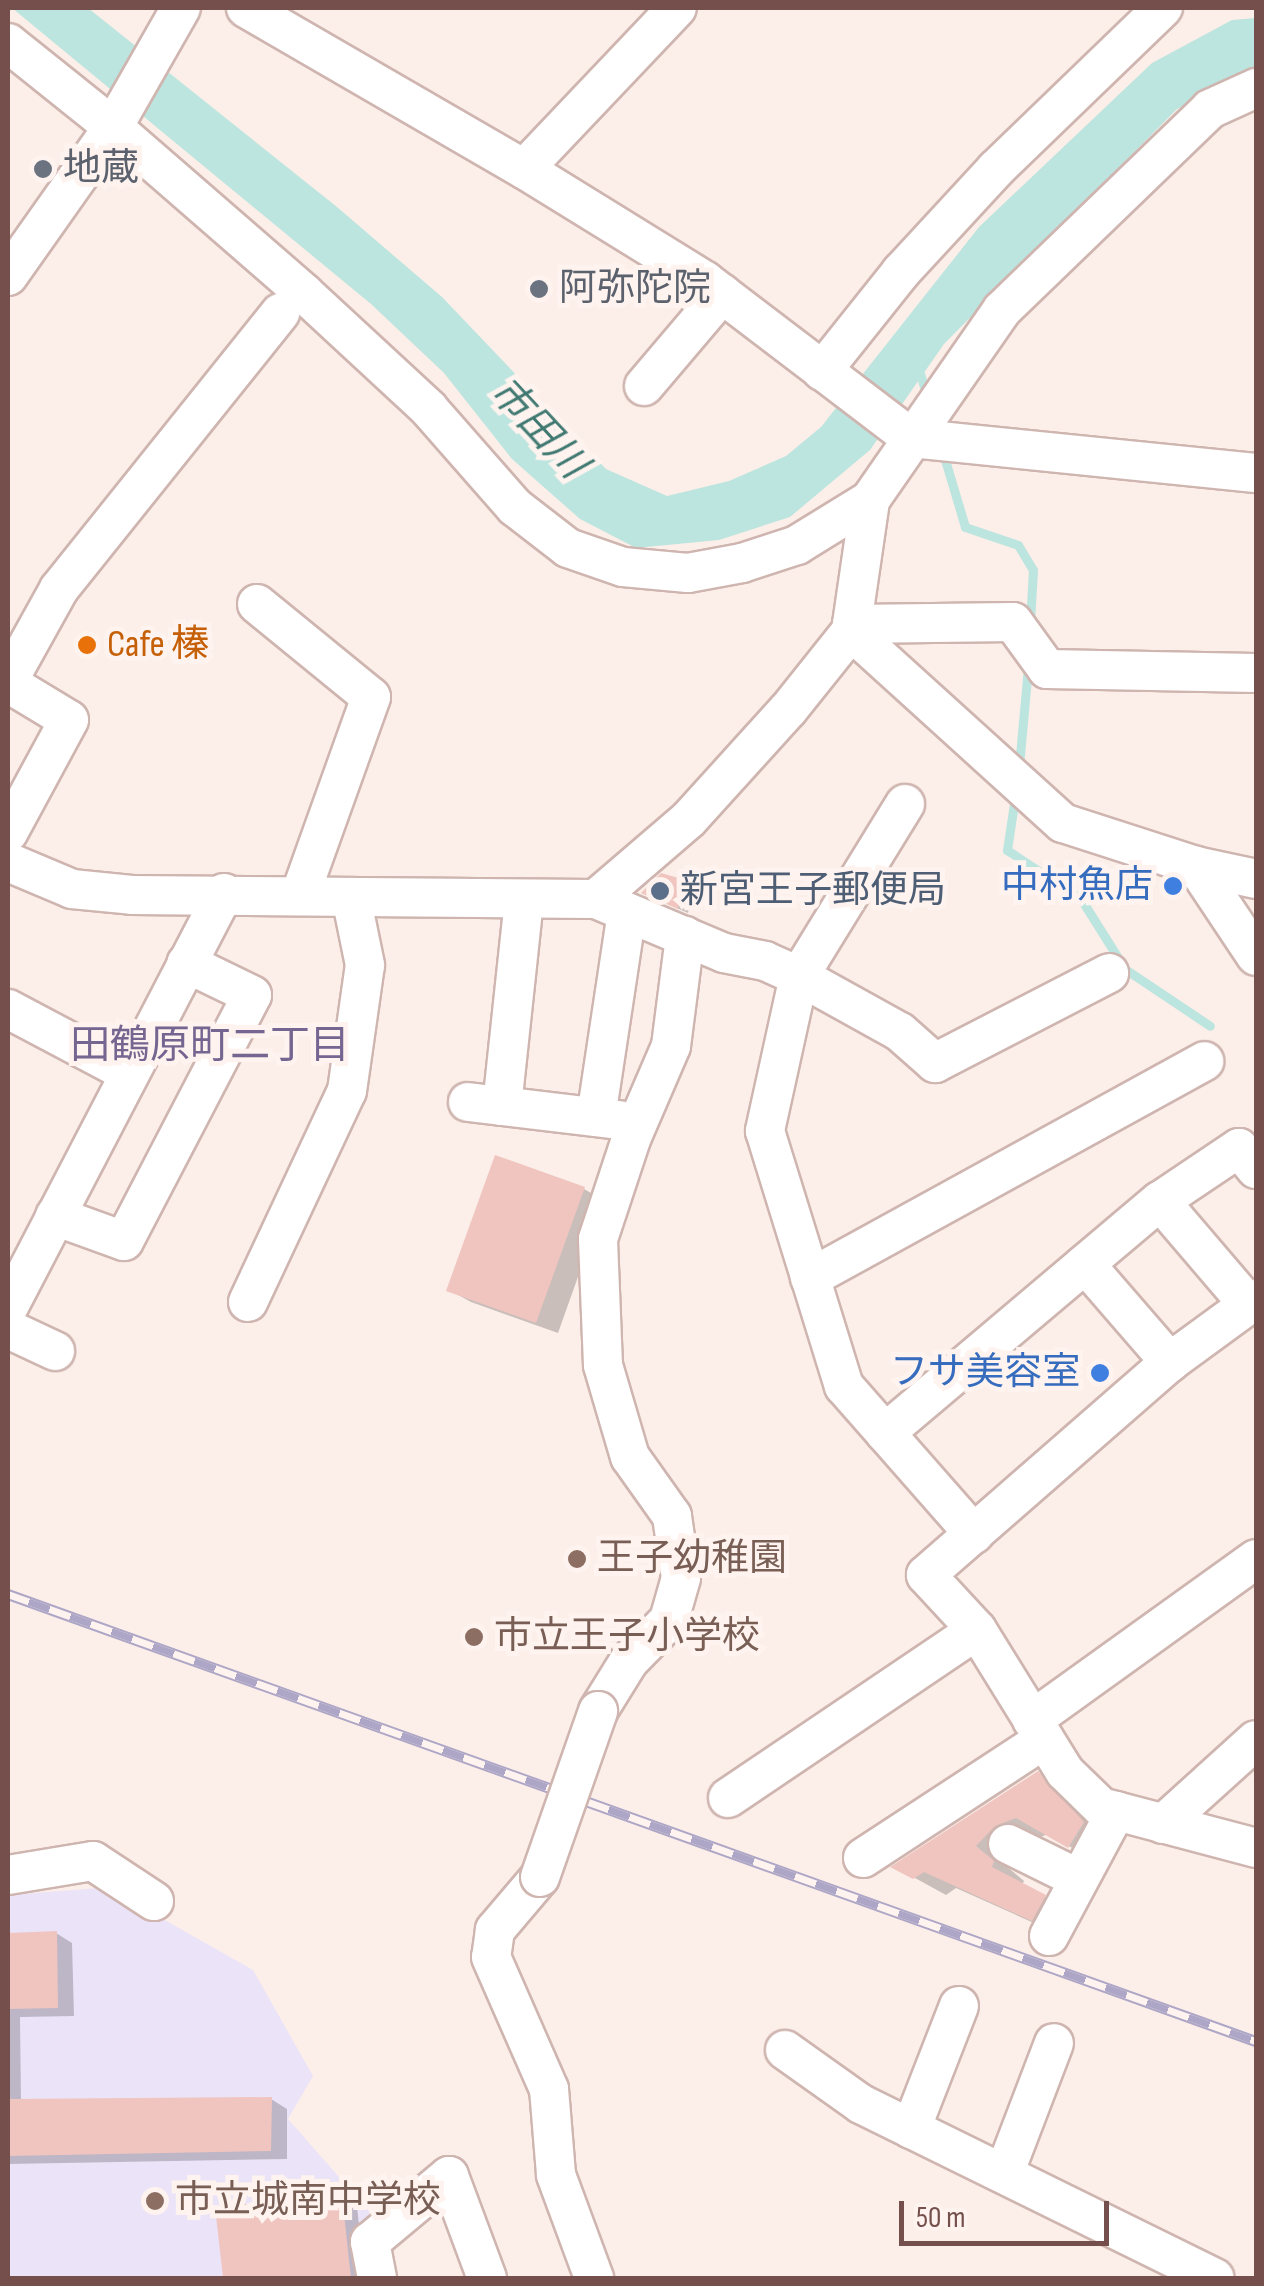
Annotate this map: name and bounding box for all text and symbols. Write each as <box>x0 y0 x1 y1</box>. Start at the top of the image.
place label: 地蔵 <box>63 146 139 192</box>
marker: 地蔵 <box>32 158 54 180</box>
place label: 阿弥陀院 <box>559 266 711 312</box>
marker: 阿弥陀院 <box>528 278 550 300</box>
water label: 市田川 <box>480 368 596 488</box>
place label: Cafe 榛 <box>107 622 209 668</box>
marker: Cafe 榛 <box>76 634 98 656</box>
place label: 中村魚店 <box>1001 863 1153 909</box>
place label: 新宮王子郵便局 <box>680 868 946 914</box>
marker: 中村魚店 <box>1162 875 1184 897</box>
marker: 新宮王子郵便局 <box>649 880 671 902</box>
district label: 田鶴原町二丁目 <box>70 1022 350 1070</box>
place label: フサ美容室 <box>890 1350 1080 1396</box>
marker: フサ美容室 <box>1089 1362 1111 1384</box>
place label: 王子幼稚園 <box>597 1536 787 1582</box>
marker: 王子幼稚園 <box>566 1548 588 1570</box>
place label: 市立王子小学校 <box>494 1614 760 1660</box>
marker: 市立王子小学校 <box>463 1626 485 1648</box>
place label: 市立城南中学校 <box>175 2178 441 2224</box>
scale bar <box>904 2181 1114 2243</box>
marker: 市立城南中学校 <box>144 2190 166 2212</box>
text: 50 m <box>916 2200 965 2236</box>

